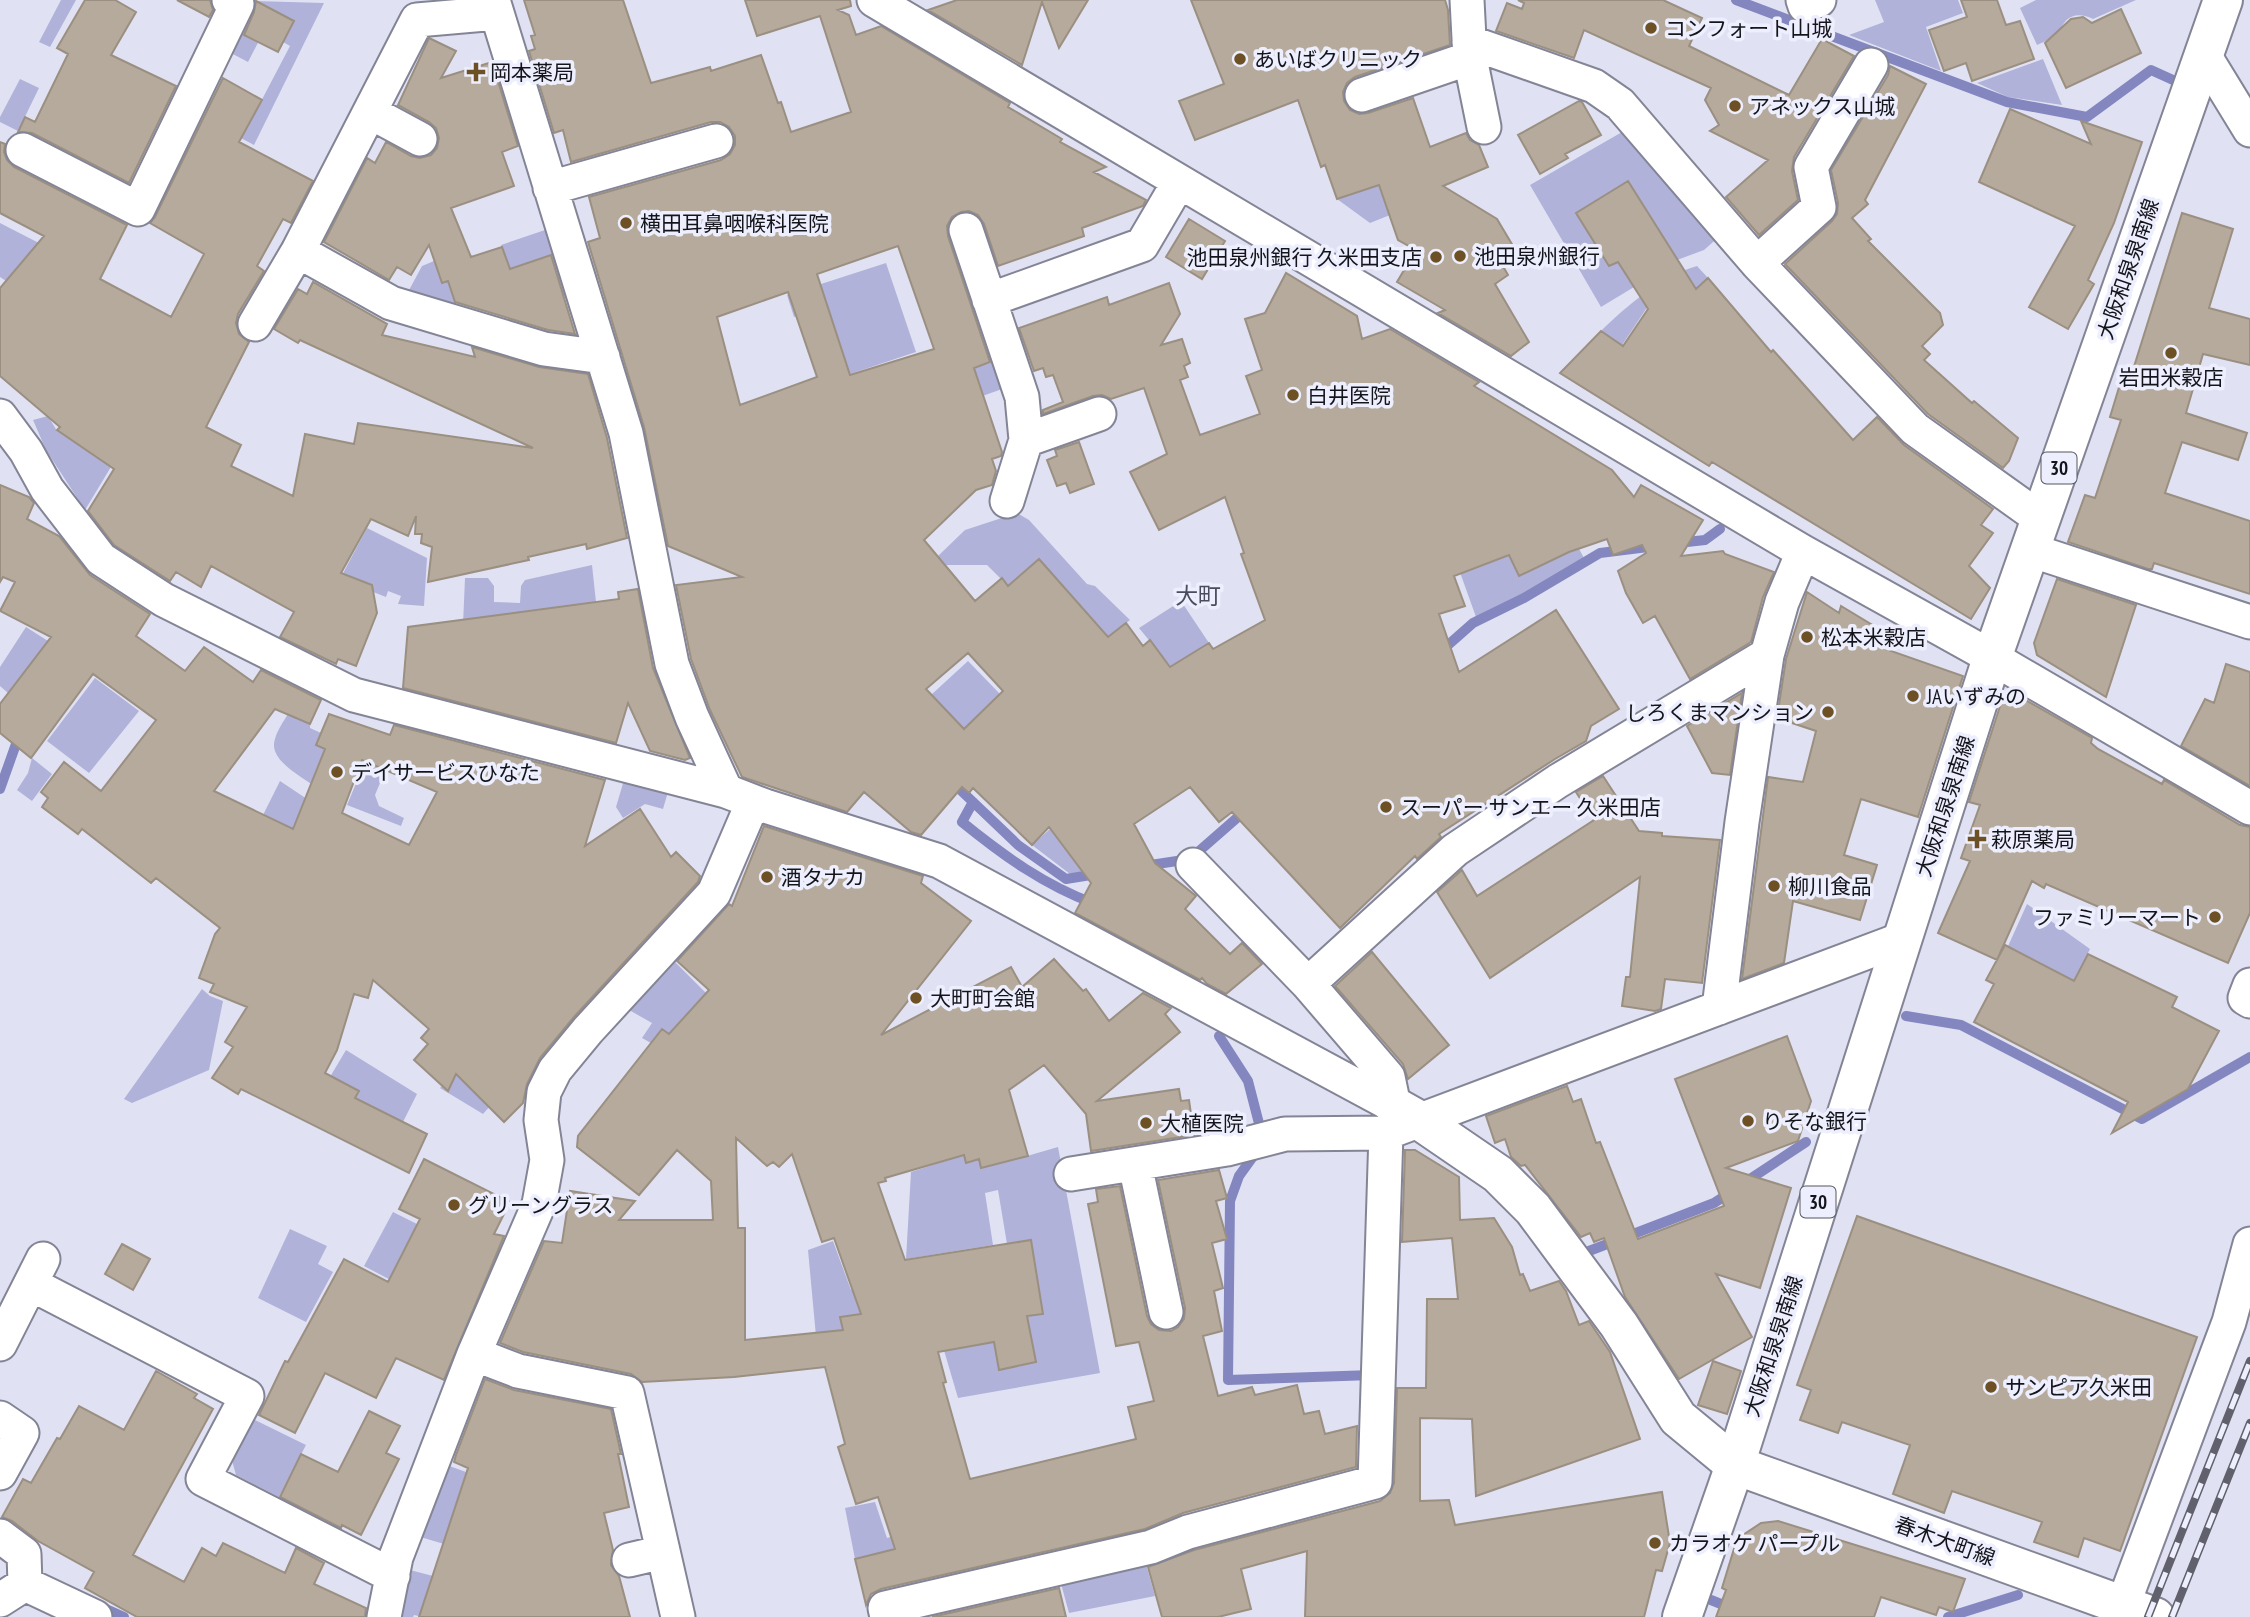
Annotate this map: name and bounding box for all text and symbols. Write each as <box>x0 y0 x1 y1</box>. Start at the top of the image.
place label: コンフォート山城 <box>1665 15 1832 42</box>
marker: コンフォート山城 <box>1643 20 1659 36</box>
place label: あいばクリニック <box>1254 46 1422 73</box>
marker: あいばクリニック <box>1232 51 1248 67</box>
place label: 岡本薬局 <box>490 59 574 86</box>
marker: 岡本薬局 <box>468 64 484 80</box>
place label: アネックス山城 <box>1749 93 1895 120</box>
marker: アネックス山城 <box>1727 98 1743 114</box>
street label: 大阪和泉泉南線 <box>2091 195 2165 343</box>
place label: 横田耳鼻咽喉科医院 <box>640 210 829 237</box>
marker: 横田耳鼻咽喉科医院 <box>618 215 634 231</box>
place label: 池田泉州銀行 <box>1474 243 1600 270</box>
place label: 池田泉州銀行 久米田支店 <box>1187 244 1422 271</box>
marker: 池田泉州銀行 <box>1452 248 1468 264</box>
marker: 池田泉州銀行 久米田支店 <box>1428 249 1444 265</box>
marker: 岩田米穀店 <box>2163 345 2179 361</box>
place label: 岩田米穀店 <box>2119 364 2224 391</box>
place label: 白井医院 <box>1307 382 1391 409</box>
marker: 白井医院 <box>1285 387 1301 403</box>
road number: 30 <box>2042 453 2076 484</box>
district label: 大町 <box>1175 581 1221 610</box>
place label: 松本米穀店 <box>1821 624 1926 651</box>
marker: 松本米穀店 <box>1799 629 1815 645</box>
place label: JAいずみの <box>1926 683 2026 710</box>
marker: JAいずみの <box>1905 688 1921 704</box>
place label: しろくまマンション <box>1625 699 1814 726</box>
marker: しろくまマンション <box>1820 704 1836 720</box>
street label: 大阪和泉泉南線 <box>1909 732 1981 880</box>
place label: デイサービスひなた <box>351 759 540 786</box>
marker: デイサービスひなた <box>329 764 345 780</box>
place label: スーパー サンエー 久米田店 <box>1400 794 1661 821</box>
marker: スーパー サンエー 久米田店 <box>1378 799 1394 815</box>
place label: 萩原薬局 <box>1991 826 2075 853</box>
marker: 萩原薬局 <box>1969 831 1985 847</box>
place label: 酒タナカ <box>781 864 865 891</box>
marker: 酒タナカ <box>759 869 775 885</box>
place label: 柳川食品 <box>1788 873 1872 900</box>
marker: 柳川食品 <box>1766 878 1782 894</box>
place label: ファミリーマート <box>2033 904 2201 931</box>
marker: ファミリーマート <box>2207 909 2223 925</box>
place label: 大町町会館 <box>930 985 1035 1012</box>
marker: 大町町会館 <box>908 990 924 1006</box>
place label: りそな銀行 <box>1762 1108 1867 1135</box>
place label: 大植医院 <box>1160 1110 1244 1137</box>
marker: りそな銀行 <box>1740 1113 1756 1129</box>
marker: 大植医院 <box>1138 1115 1154 1131</box>
road number: 30 <box>1800 1186 1836 1218</box>
place label: グリーングラス <box>468 1192 614 1219</box>
marker: グリーングラス <box>446 1197 462 1213</box>
street label: 大阪和泉泉南線 <box>1737 1272 1809 1420</box>
place label: サンピア久米田 <box>2005 1374 2152 1401</box>
marker: サンピア久米田 <box>1983 1379 1999 1395</box>
street label: 春木大町線 <box>1891 1510 1999 1572</box>
place label: カラオケ パープル <box>1669 1530 1840 1557</box>
marker: カラオケ パープル <box>1647 1535 1663 1551</box>

